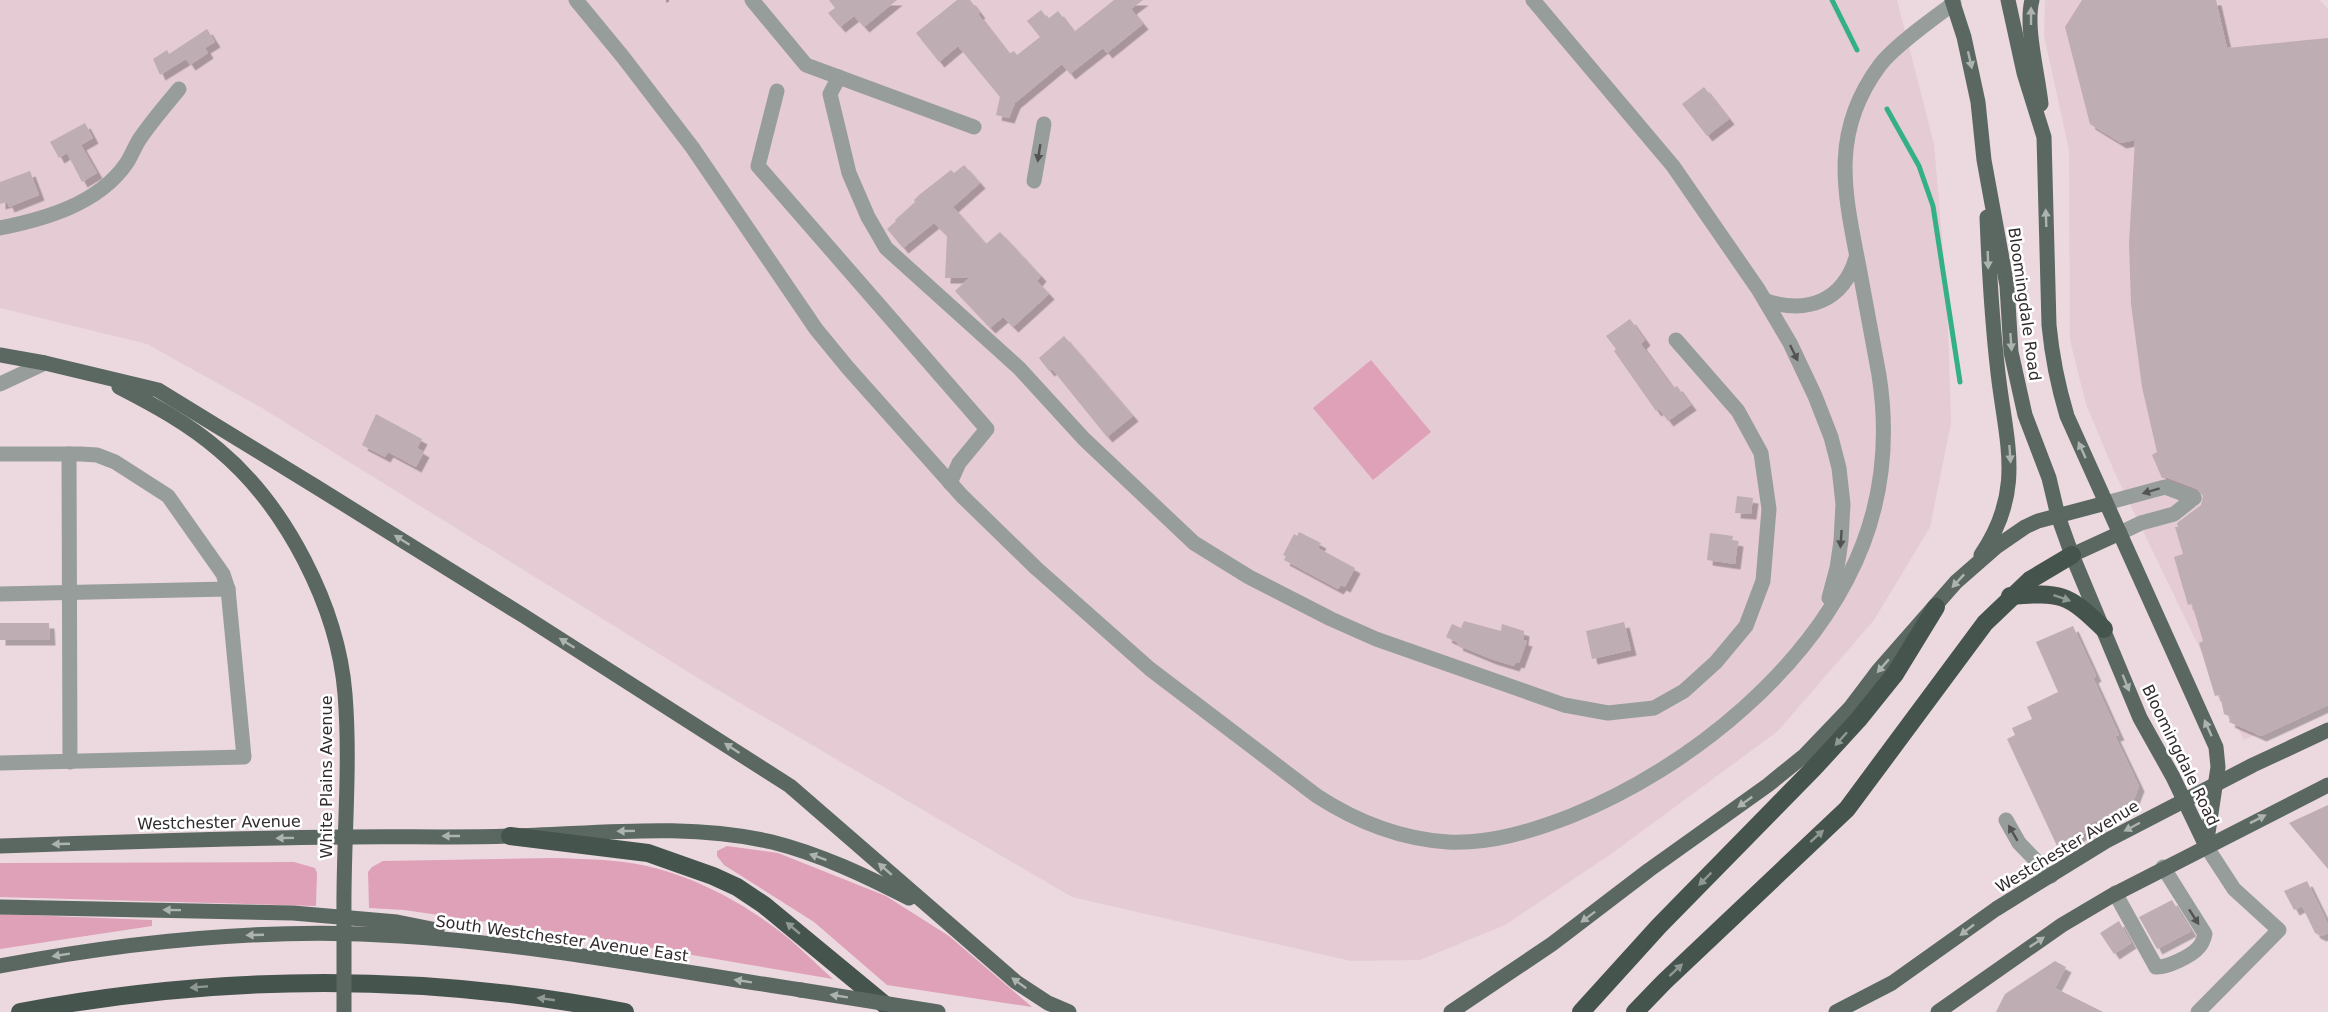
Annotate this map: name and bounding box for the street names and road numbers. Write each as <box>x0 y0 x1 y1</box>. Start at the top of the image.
street label: Bloomingdale Road <box>2004 226 2045 382</box>
street label: Bloomingdale Road <box>2138 681 2223 829</box>
street label: White Plains Avenue <box>317 696 336 858</box>
street label: Westchester Avenue <box>1992 796 2142 897</box>
street label: Westchester Avenue <box>137 812 301 833</box>
street label: South Westchester Avenue East <box>434 911 689 966</box>

